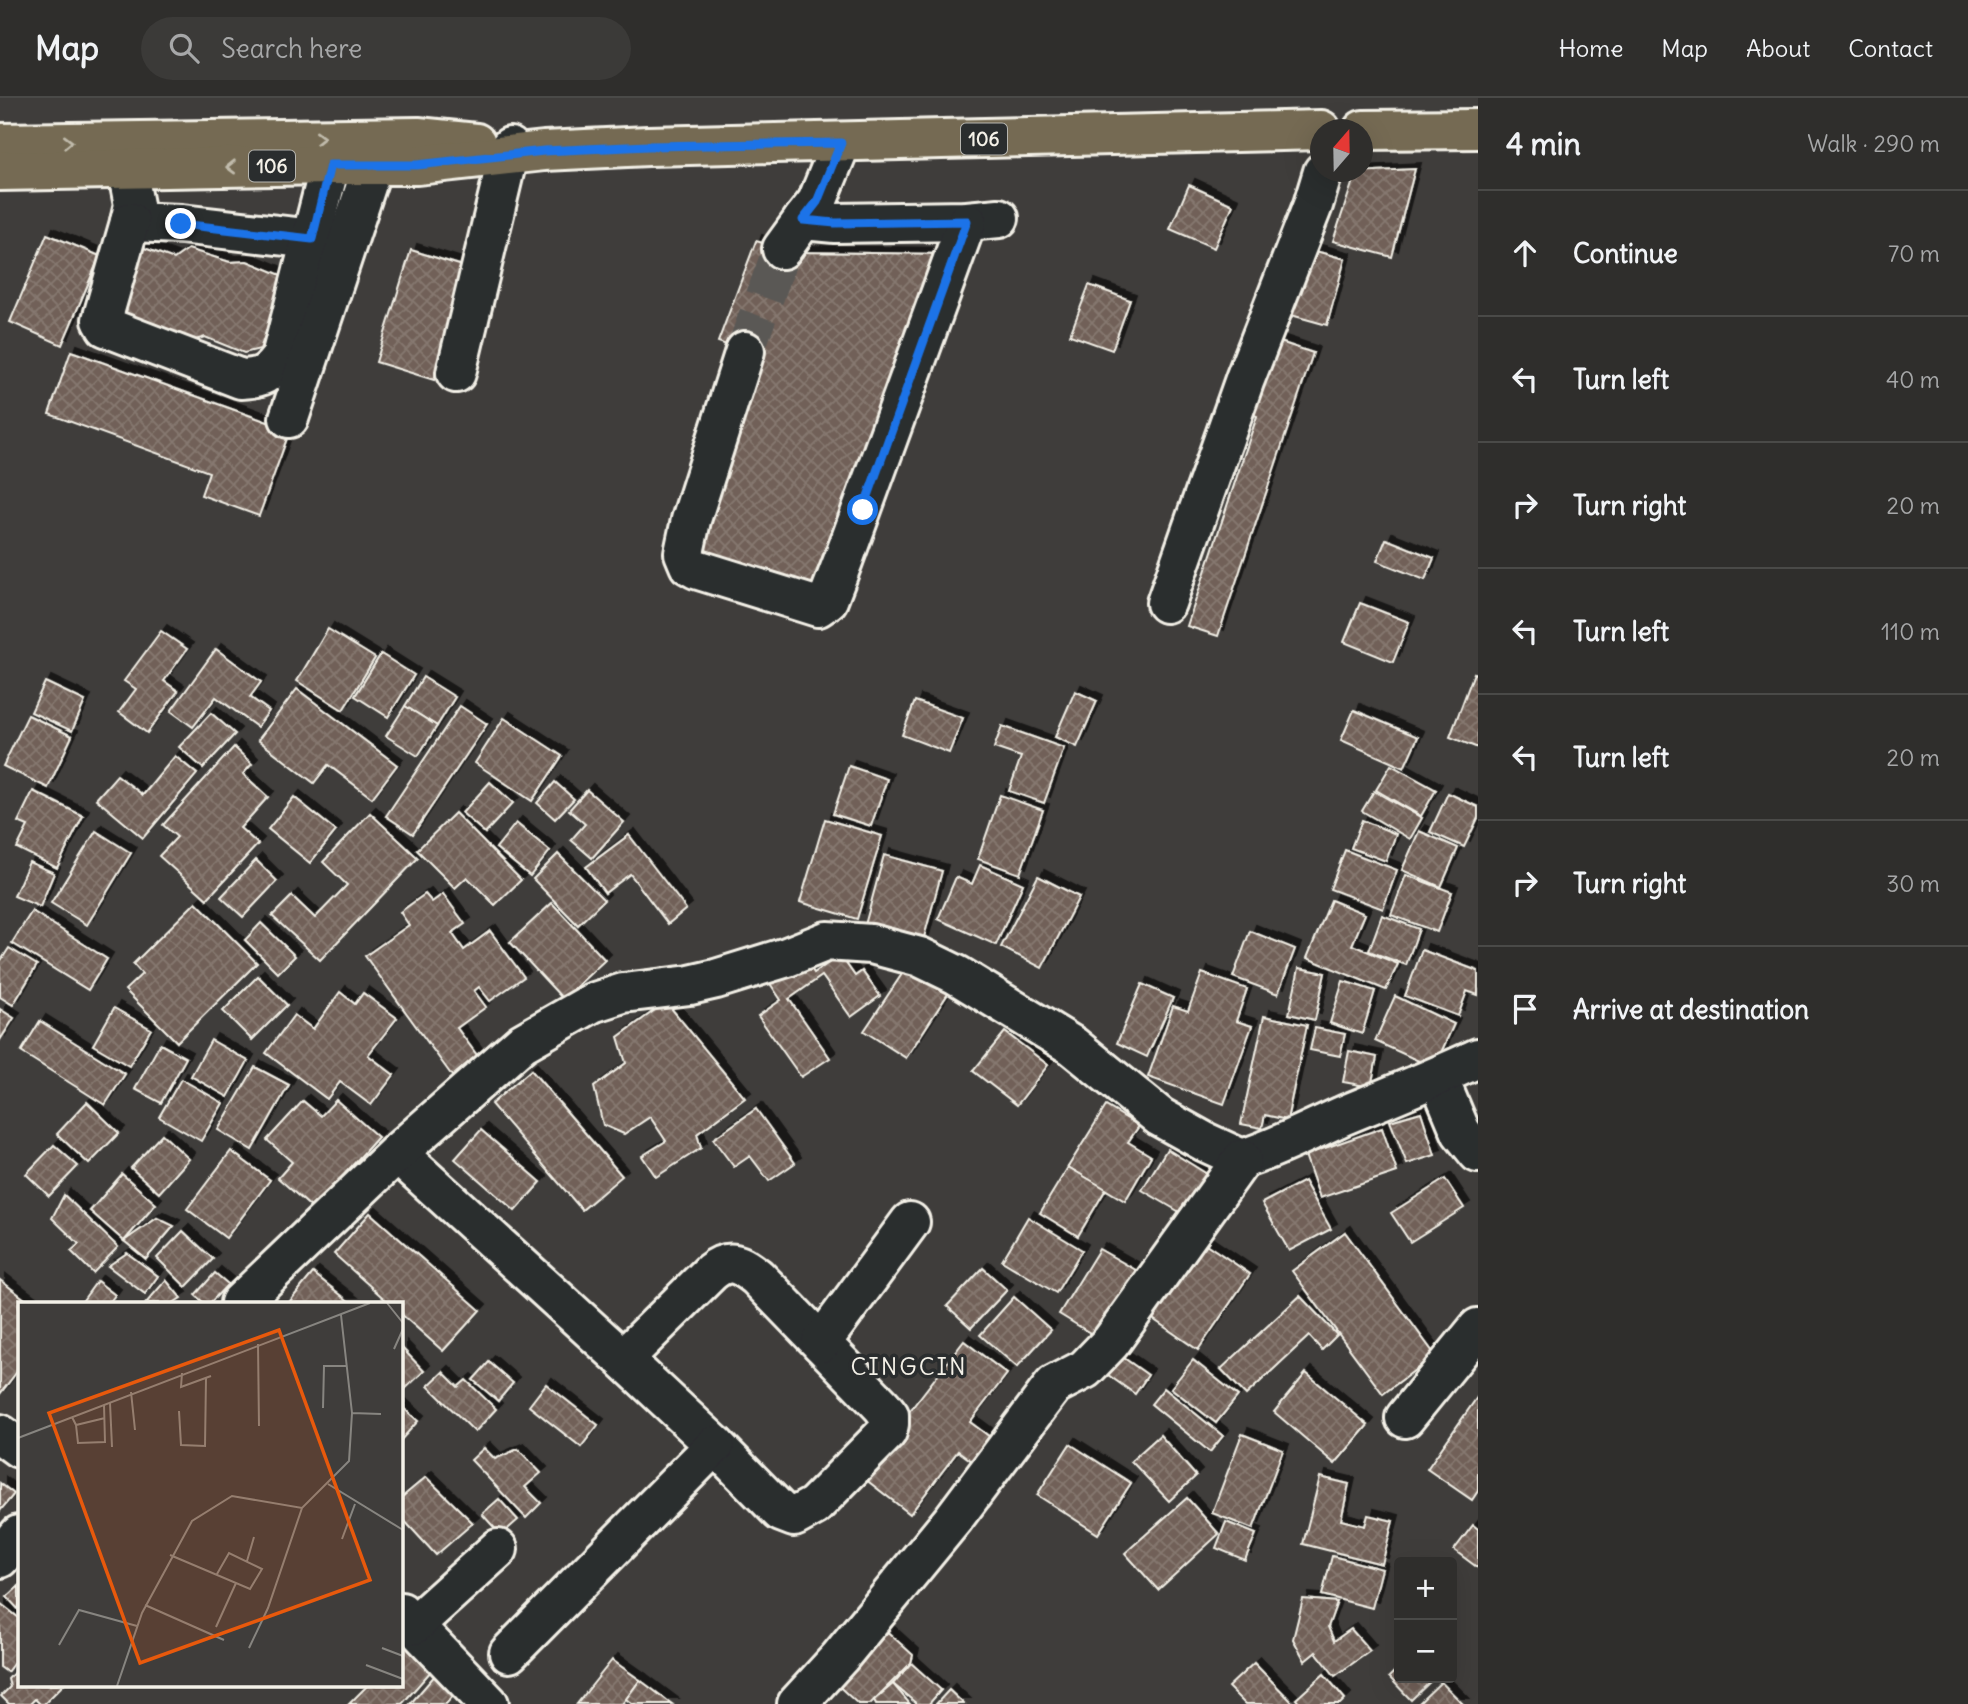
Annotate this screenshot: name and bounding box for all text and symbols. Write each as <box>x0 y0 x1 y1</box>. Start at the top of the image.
search box <box>141 17 631 80</box>
text: Map <box>35 27 99 69</box>
icon: search <box>165 29 203 67</box>
text: Search here <box>221 32 362 65</box>
text: Home <box>1559 33 1623 63</box>
text: Map <box>1661 33 1708 63</box>
text: About <box>1746 33 1810 63</box>
text: Contact <box>1848 33 1933 63</box>
north arrow <box>1310 119 1373 182</box>
road number: 106 <box>961 123 1007 154</box>
text: 4 min <box>1506 125 1581 163</box>
text: Walk · 290 m <box>1807 129 1940 158</box>
one-way arrow <box>315 130 326 146</box>
one-way arrow <box>63 134 74 149</box>
road number: 106 <box>249 150 295 181</box>
one-way arrow <box>226 159 236 175</box>
route end <box>165 208 196 239</box>
icon: ahead <box>1506 234 1544 272</box>
text: Continue <box>1573 237 1678 270</box>
text: 70 m <box>1888 239 1940 268</box>
icon: left <box>1506 360 1544 398</box>
text: Turn left <box>1573 363 1669 396</box>
text: 40 m <box>1886 365 1940 394</box>
icon: right <box>1506 486 1544 524</box>
text: Turn right <box>1573 489 1686 522</box>
text: 20 m <box>1887 491 1940 520</box>
route start <box>847 494 878 525</box>
icon: left <box>1506 612 1544 650</box>
text: Turn left <box>1573 615 1669 648</box>
text: 110 m <box>1881 617 1940 646</box>
icon: left <box>1506 738 1544 776</box>
text: Turn left <box>1573 741 1669 774</box>
text: 20 m <box>1887 743 1940 772</box>
icon: right <box>1506 864 1544 902</box>
text: Turn right <box>1573 867 1686 900</box>
text: 30 m <box>1886 869 1940 898</box>
icon: arrive <box>1506 990 1544 1028</box>
text: Arrive at destination <box>1573 993 1809 1026</box>
inset map <box>18 1302 402 1686</box>
district label: CINGCIN <box>850 1351 968 1381</box>
map controls <box>1394 1557 1457 1683</box>
button: + <box>1394 1557 1457 1620</box>
button: − <box>1394 1620 1457 1683</box>

